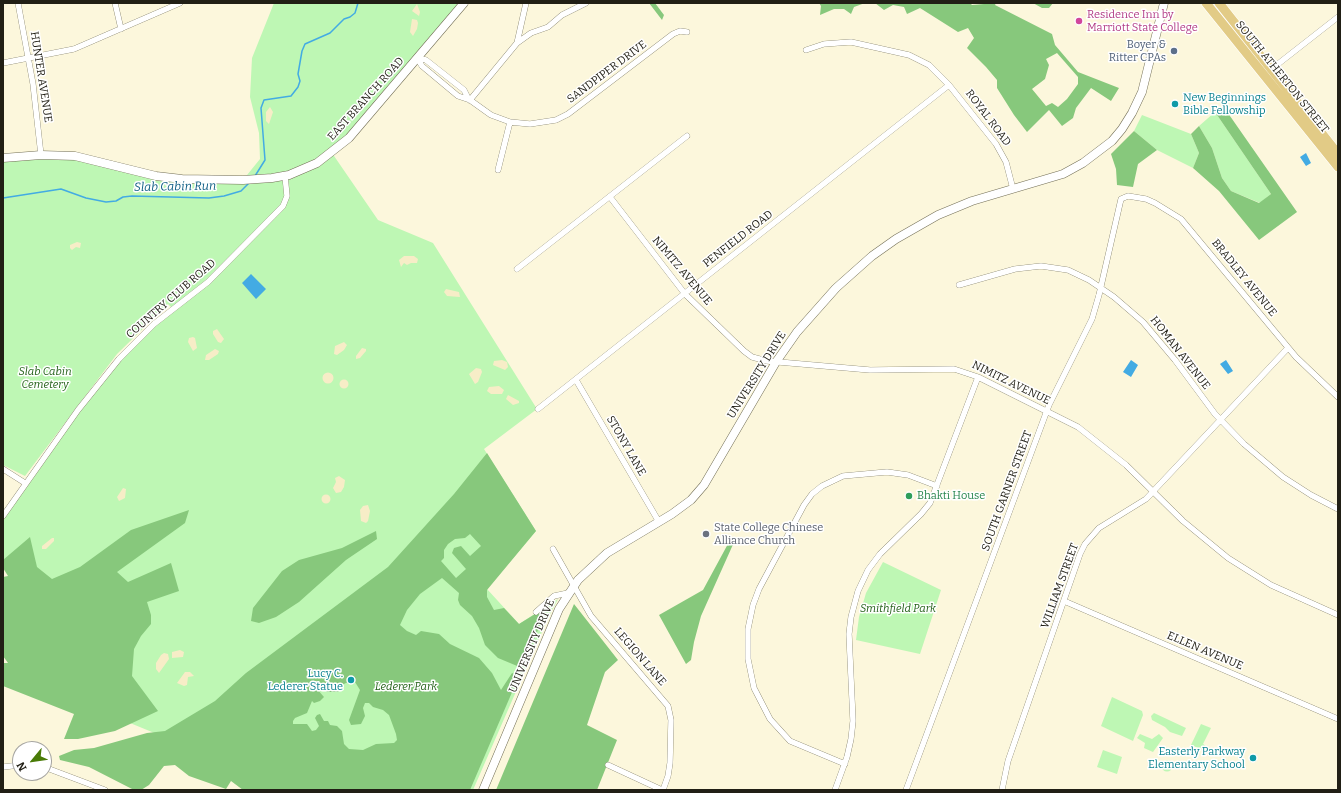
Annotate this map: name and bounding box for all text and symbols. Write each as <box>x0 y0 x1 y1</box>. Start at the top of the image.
place label: Residence Inn by Marriott State College <box>1087 8 1198 34</box>
marker: Residence Inn by Marriott State College <box>1074 16 1084 26</box>
street label: SOUTH ATHERTON STREET <box>1233 18 1331 136</box>
street label: HUNTER AVENUE <box>27 30 55 124</box>
street label: SANDPIPER DRIVE <box>565 38 649 106</box>
place label: Boyer & Ritter CPAs <box>1109 38 1166 64</box>
marker: Boyer & Ritter CPAs <box>1169 46 1179 56</box>
street label: EAST BRANCH ROAD <box>325 55 407 143</box>
street label: ROYAL ROAD <box>963 87 1013 149</box>
place label: New Beginnings Bible Fellowship <box>1183 91 1266 117</box>
marker: New Beginnings Bible Fellowship <box>1170 99 1180 109</box>
water label: Slab Cabin Run <box>134 179 216 195</box>
street label: PENFIELD ROAD <box>700 208 776 270</box>
street label: NIMITZ AVENUE <box>649 234 715 308</box>
street label: BRADLEY AVENUE <box>1209 237 1279 319</box>
street label: COUNTRY CLUB ROAD <box>124 257 218 341</box>
street label: HOMAN AVENUE <box>1147 314 1213 392</box>
street label: UNIVERSITY DRIVE <box>725 329 789 421</box>
street label: NIMITZ AVENUE <box>970 358 1052 408</box>
park label: Slab Cabin Cemetery <box>18 365 72 391</box>
street label: STONY LANE <box>603 414 649 478</box>
street label: SOUTH GARNER STREET <box>979 429 1035 553</box>
place label: Bhakti House <box>917 489 985 503</box>
marker: Bhakti House <box>904 491 914 501</box>
place label: State College Chinese Alliance Church <box>714 521 823 547</box>
marker: State College Chinese Alliance Church <box>701 529 711 539</box>
street label: WILLIAM STREET <box>1039 542 1081 630</box>
street label: UNIVERSITY DRIVE <box>506 597 558 695</box>
park label: Smithfield Park <box>860 602 936 616</box>
street label: LEGION LANE <box>611 625 669 689</box>
street label: ELLEN AVENUE <box>1165 629 1245 673</box>
place label: Lucy C. Lederer Statue <box>268 667 343 693</box>
marker: Lucy C. Lederer Statue <box>346 675 356 685</box>
park label: Lederer Park <box>375 680 437 694</box>
north arrow <box>12 741 52 781</box>
place label: Easterly Parkway Elementary School <box>1148 745 1245 771</box>
marker: Easterly Parkway Elementary School <box>1248 753 1258 763</box>
text: N <box>14 760 30 773</box>

